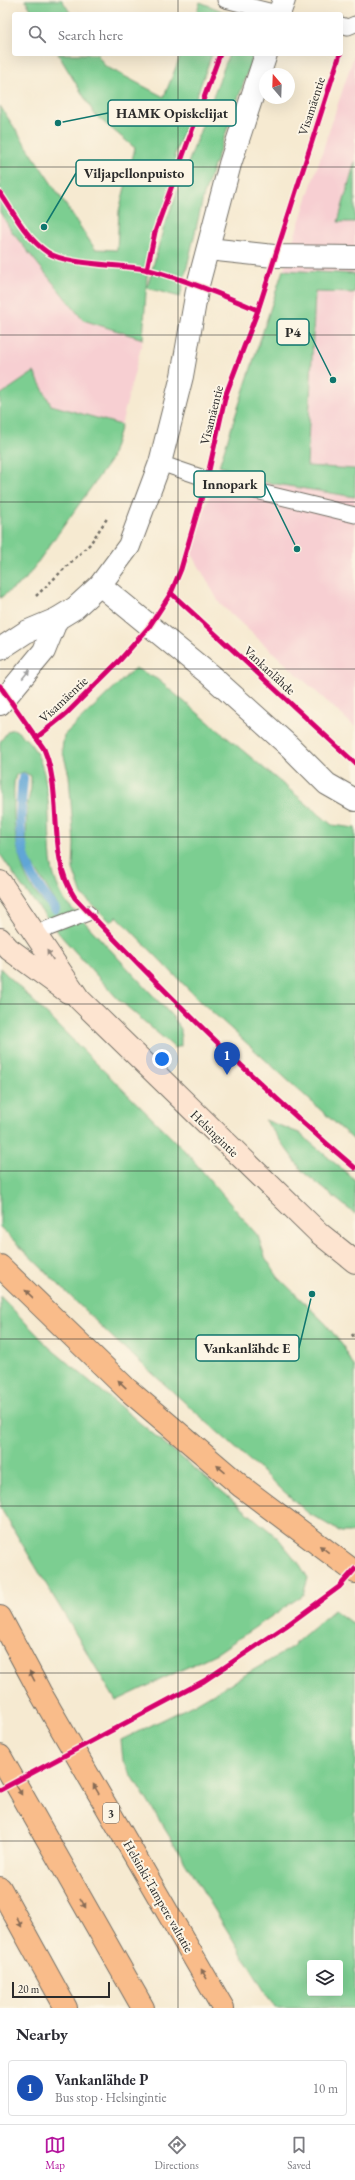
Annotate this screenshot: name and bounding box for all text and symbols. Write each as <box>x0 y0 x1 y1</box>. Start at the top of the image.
search box <box>12 12 343 56</box>
icon: search <box>26 23 48 45</box>
text: Search here <box>58 25 123 44</box>
north arrow <box>259 68 295 104</box>
street label: Visamäentie <box>294 75 329 138</box>
callout: HAMK Opiskelijat <box>108 100 236 126</box>
text: HAMK Opiskelijat <box>116 104 229 122</box>
callout: Viljapellonpuisto <box>76 160 193 186</box>
text: Viljapellonpuisto <box>84 164 184 182</box>
callout: P4 <box>277 319 309 345</box>
text: P4 <box>285 323 302 341</box>
street label: Visamäentie <box>196 384 227 447</box>
callout: Innopark <box>194 471 265 497</box>
text: Innopark <box>202 475 258 493</box>
street label: Vankanlähde <box>240 642 299 699</box>
one-way arrow <box>21 669 30 680</box>
street label: Visamäentie <box>35 672 91 726</box>
one-way arrow <box>47 949 54 961</box>
pin: 1 <box>214 1042 240 1075</box>
your location <box>152 1049 172 1069</box>
street label: Helsingintie <box>187 1106 243 1161</box>
one-way arrow <box>24 1289 34 1299</box>
callout: Vankanlähde E <box>196 1335 299 1361</box>
text: Vankanlähde E <box>204 1339 290 1357</box>
one-way arrow <box>117 1379 127 1389</box>
one-way arrow <box>215 1465 226 1474</box>
one-way arrow <box>318 1544 329 1553</box>
one-way arrow <box>28 1670 35 1682</box>
one-way arrow <box>93 1783 100 1795</box>
one-way arrow <box>16 1784 23 1796</box>
road number: 3 <box>103 1803 119 1823</box>
street label: Helsinki-Tampere valtatie <box>119 1837 198 1955</box>
one-way arrow <box>80 1897 87 1909</box>
one-way arrow <box>16 1917 22 1928</box>
map controls <box>307 1960 343 1996</box>
button: layers <box>307 1960 343 1996</box>
one-way arrow <box>200 1968 207 1980</box>
scale bar <box>12 1980 110 1999</box>
text: 20 m <box>18 1982 39 1996</box>
text: Nearby <box>16 2023 68 2045</box>
text: Vankanlähde P <box>55 2070 148 2089</box>
text: 1 <box>27 2080 33 2097</box>
text: 10 m <box>313 2080 338 2097</box>
text: Bus stop · Helsingintie <box>55 2089 167 2106</box>
tab: Map <box>44 2134 66 2172</box>
tab: Directions <box>155 2134 199 2172</box>
tab: Saved <box>287 2134 311 2172</box>

